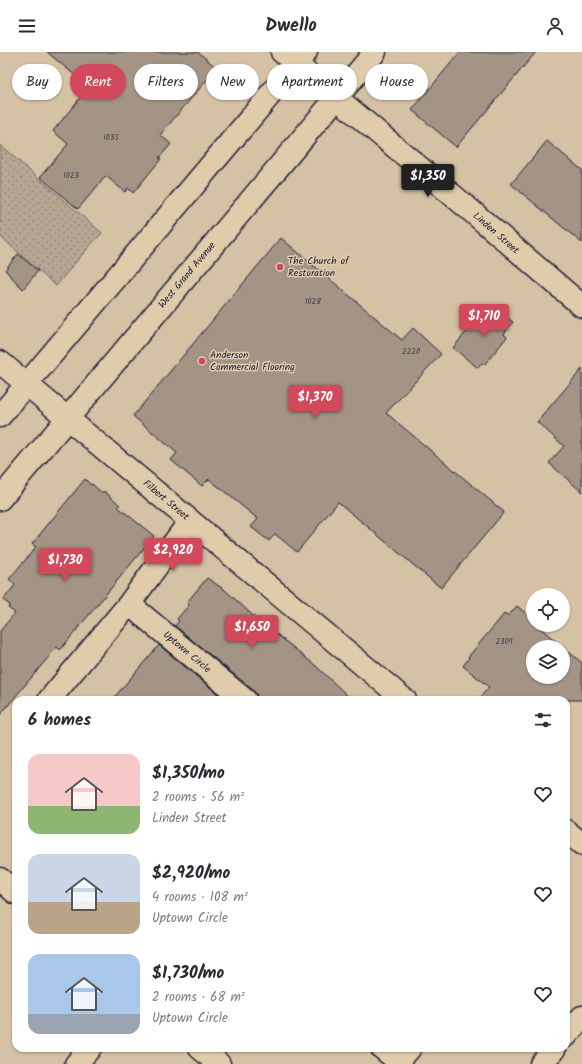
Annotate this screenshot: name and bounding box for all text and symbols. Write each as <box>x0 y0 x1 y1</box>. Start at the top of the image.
text: Dwello <box>265 12 317 41</box>
icon: menu <box>16 15 38 37</box>
icon: person <box>544 15 566 37</box>
chip: Buy <box>12 64 62 100</box>
chip: Rent <box>70 64 126 100</box>
chip: Filters <box>134 64 198 100</box>
chip: New <box>206 64 259 100</box>
chip: Apartment <box>267 64 357 100</box>
chip: House <box>365 64 428 100</box>
house number: 1035 <box>103 131 119 144</box>
pin: $1,350 <box>395 164 461 198</box>
text: $1,350 <box>410 166 446 187</box>
house number: 1023 <box>63 169 79 182</box>
street label: Linden Street <box>469 208 523 258</box>
street label: West Grand Avenue <box>154 238 220 312</box>
place label: The Church of Restoration <box>288 253 350 281</box>
marker: The Church of Restoration <box>275 262 285 272</box>
house number: 1028 <box>305 295 321 308</box>
pin: $1,710 <box>451 304 517 338</box>
text: $1,710 <box>468 306 500 327</box>
house number: 2220 <box>402 345 420 358</box>
place label: Anderson Commercial Flooring <box>210 347 295 375</box>
marker: Anderson Commercial Flooring <box>197 356 207 366</box>
pin: $1,370 <box>282 385 348 419</box>
text: $1,370 <box>298 387 332 408</box>
street label: Filbert Street <box>139 476 193 524</box>
pin: $2,920 <box>140 538 206 572</box>
text: $2,920 <box>153 540 193 561</box>
pin: $1,730 <box>32 548 98 582</box>
text: $1,730 <box>48 550 82 571</box>
map controls <box>526 588 570 684</box>
button: locate <box>526 588 570 632</box>
pin: $1,650 <box>219 615 285 649</box>
text: $1,650 <box>234 617 270 638</box>
street label: Uptown Circle <box>160 627 215 677</box>
house number: 2309 <box>495 635 513 648</box>
button: layers <box>526 640 570 684</box>
text: 6 homes <box>28 707 91 734</box>
icon: filters <box>532 709 554 731</box>
text: $1,350/mo <box>152 760 225 787</box>
icon: home <box>60 770 108 818</box>
icon: heart <box>532 783 554 805</box>
text: 2 rooms · 56 m² <box>152 787 244 808</box>
text: Linden Street <box>152 808 227 829</box>
text: $2,920/mo <box>152 860 230 887</box>
icon: home <box>60 870 108 918</box>
icon: heart <box>532 883 554 905</box>
text: 4 rooms · 108 m² <box>152 887 248 908</box>
text: Uptown Circle <box>152 908 228 929</box>
text: $1,730/mo <box>152 960 224 987</box>
icon: home <box>60 970 108 1018</box>
icon: heart <box>532 983 554 1005</box>
text: 2 rooms · 68 m² <box>152 987 245 1008</box>
text: Uptown Circle <box>152 1008 228 1029</box>

